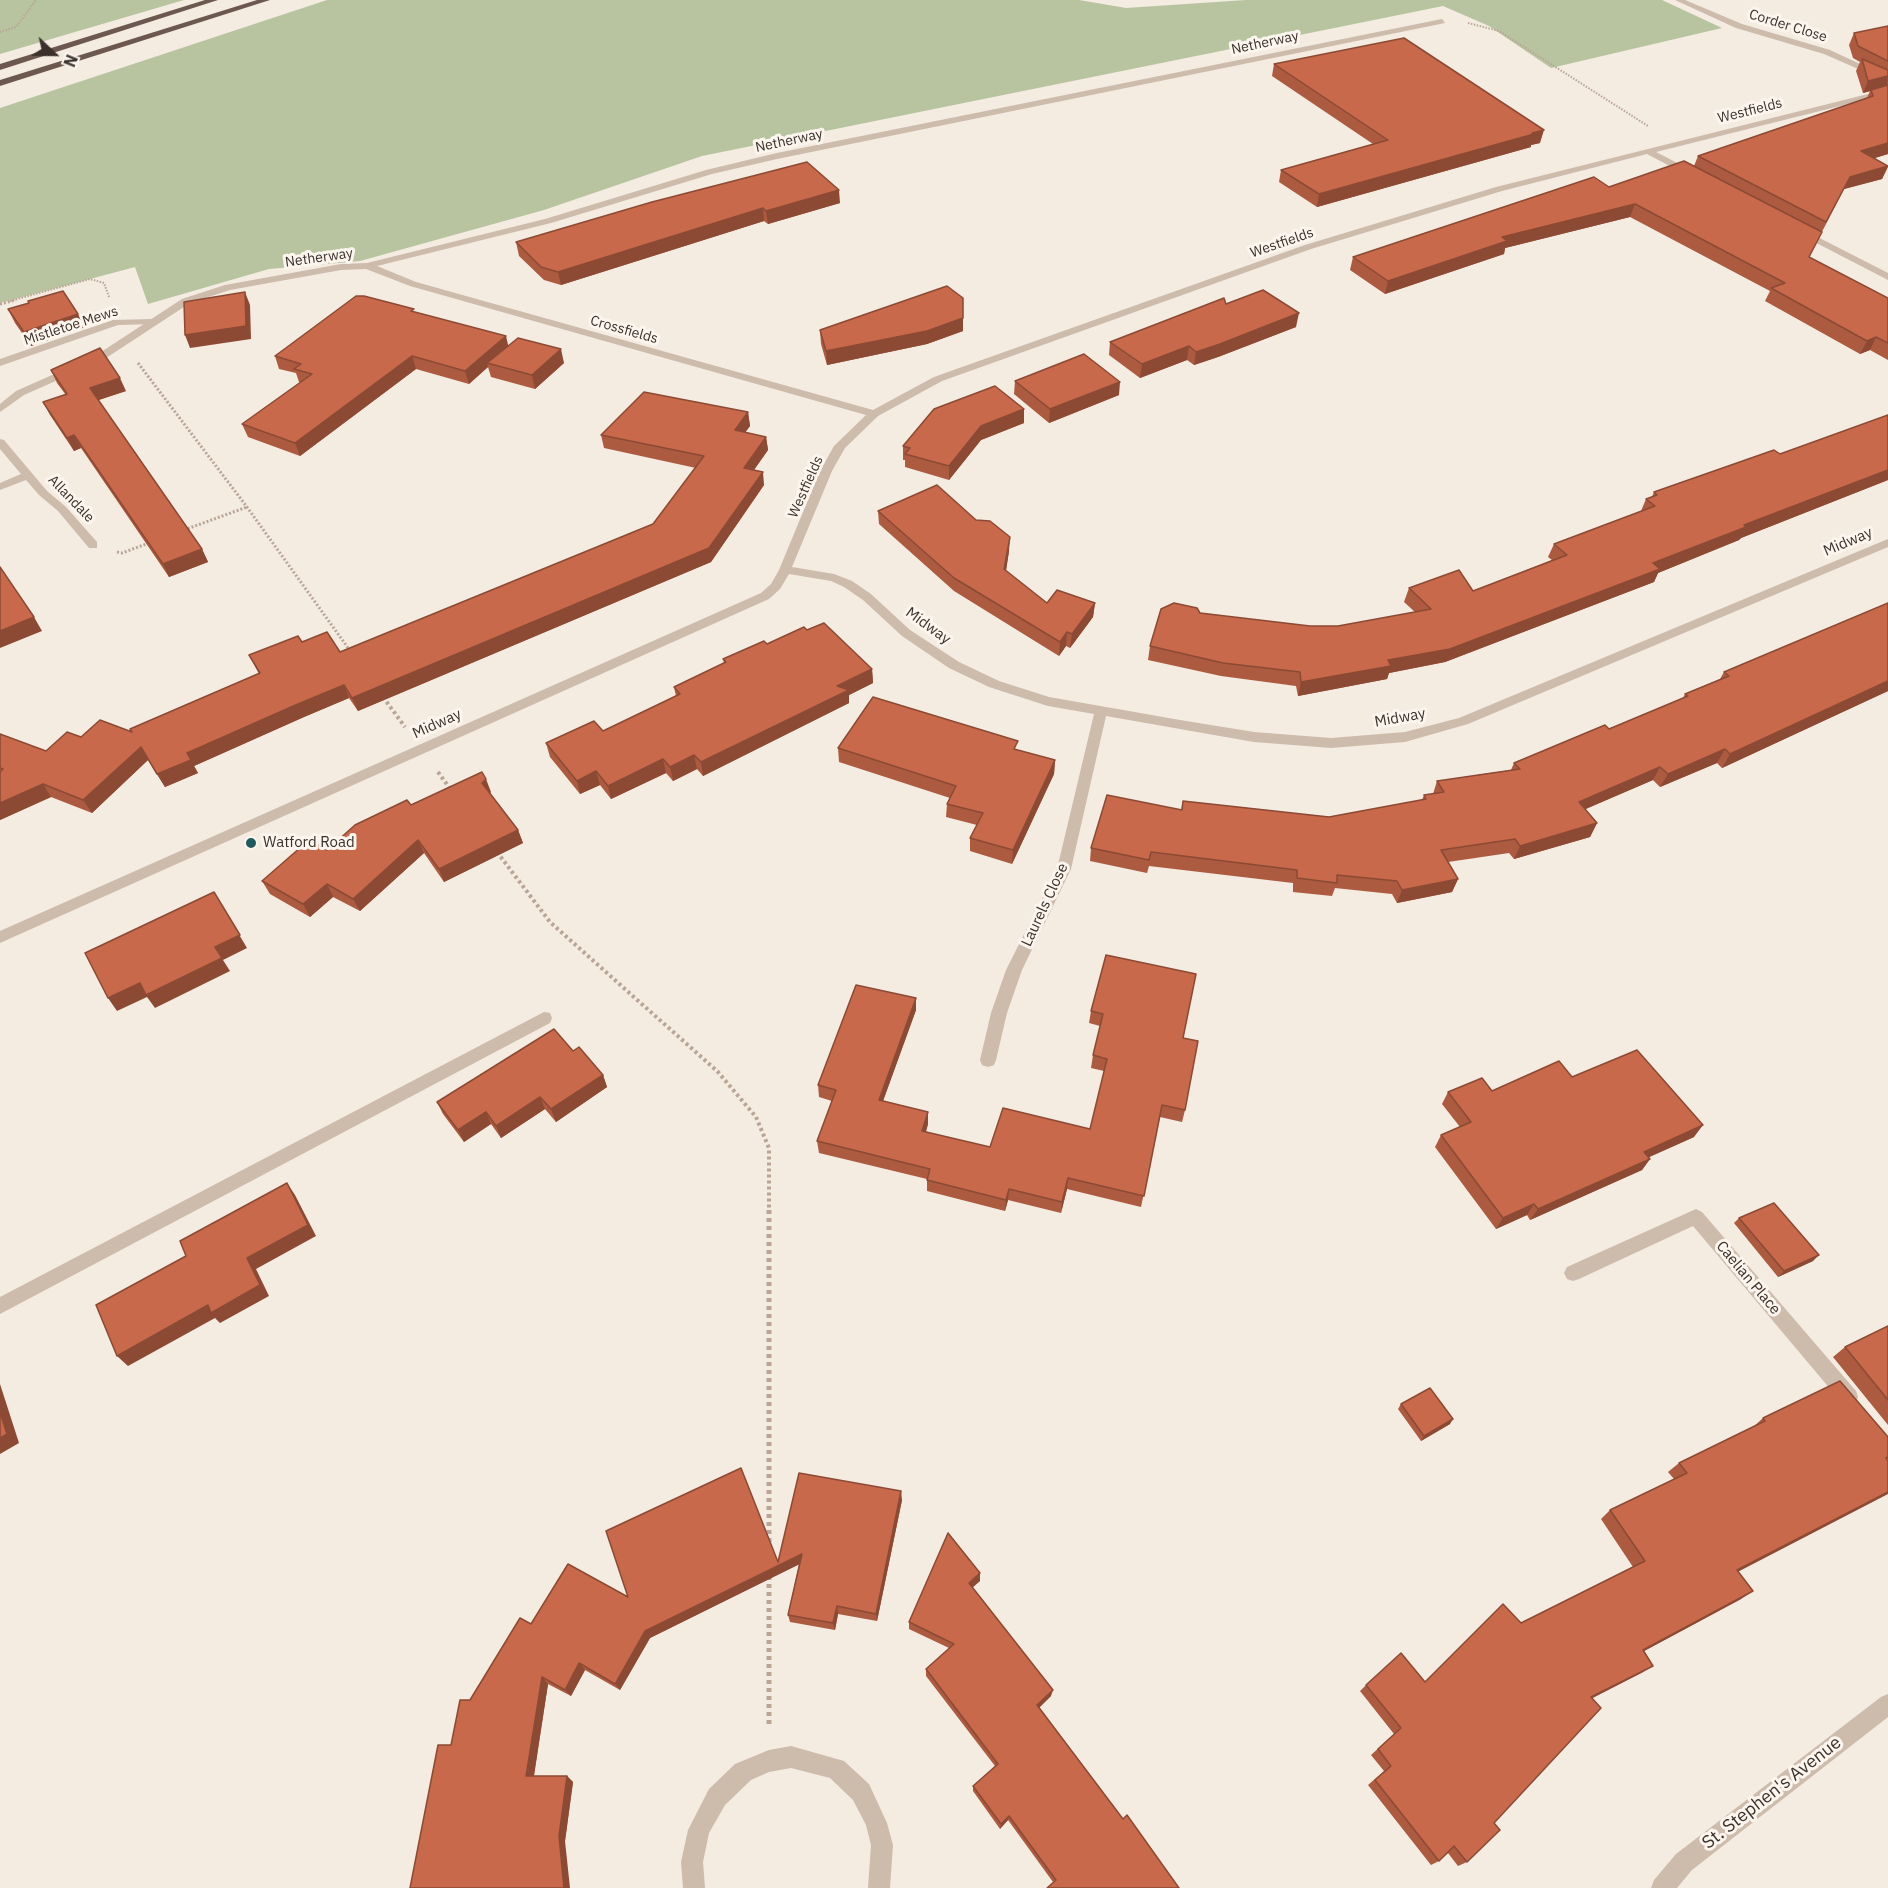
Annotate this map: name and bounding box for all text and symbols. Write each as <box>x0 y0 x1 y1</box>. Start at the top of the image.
street label: Corder Close <box>1747 6 1829 46</box>
north arrow <box>24 24 84 84</box>
street label: Netherway <box>1230 28 1300 58</box>
text: N <box>59 52 82 70</box>
street label: Westfields <box>1716 95 1784 127</box>
street label: Netherway <box>754 126 824 156</box>
street label: Westfields <box>1248 224 1316 262</box>
street label: Netherway <box>284 245 354 271</box>
street label: Mistletoe Mews <box>22 303 120 349</box>
street label: Crossfields <box>588 312 660 348</box>
street label: Westfields <box>785 454 827 520</box>
street label: Allandale <box>44 472 98 526</box>
street label: Midway <box>1821 524 1875 560</box>
street label: Midway <box>902 604 954 648</box>
street label: Midway <box>410 705 464 743</box>
street label: Midway <box>1373 705 1427 731</box>
place label: Watford Road <box>263 834 355 852</box>
marker: Watford Road <box>244 836 258 850</box>
street label: Laurels Close <box>1018 860 1072 950</box>
street label: Caelian Place <box>1712 1238 1784 1318</box>
street label: St. Stephen's Avenue <box>1698 1732 1846 1854</box>

